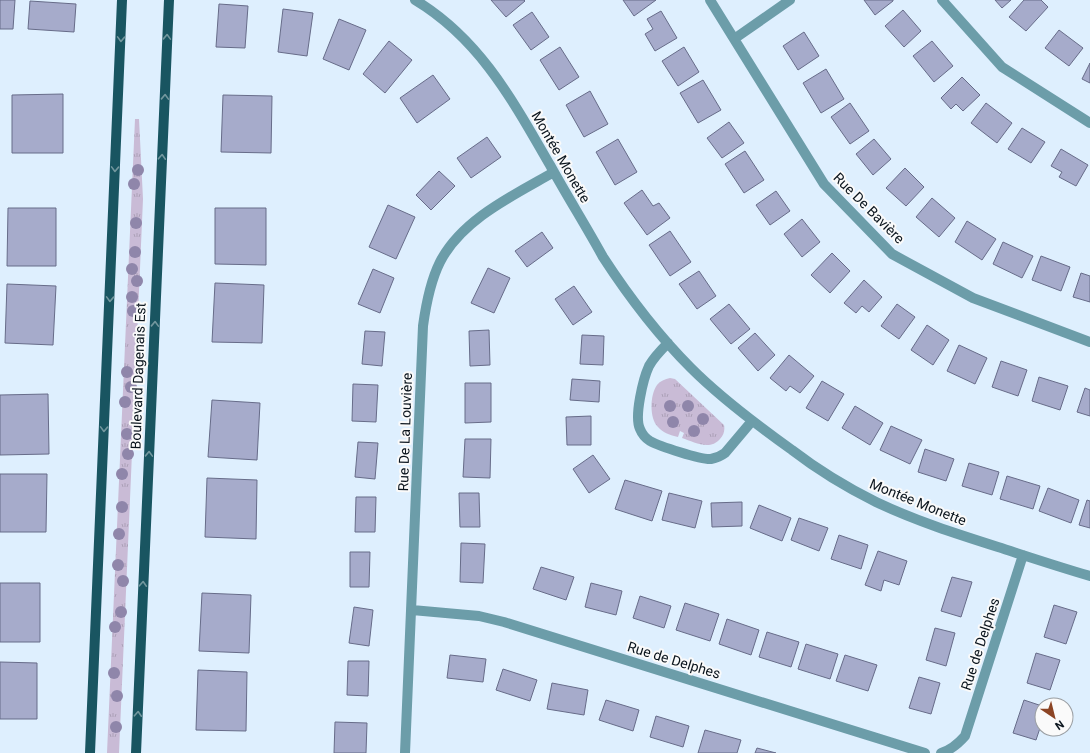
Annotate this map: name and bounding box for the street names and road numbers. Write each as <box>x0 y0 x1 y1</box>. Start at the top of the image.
street label: Montée Monette <box>528 108 594 206</box>
street label: Rue De Bavière <box>830 169 908 247</box>
street label: Boulevard Dagenais Est <box>127 302 149 450</box>
street label: Rue De La Louvière <box>395 372 415 492</box>
street label: Montée Monette <box>867 475 969 529</box>
street label: Rue de Delphes <box>958 596 1002 692</box>
street label: Rue de Delphes <box>626 638 722 682</box>

